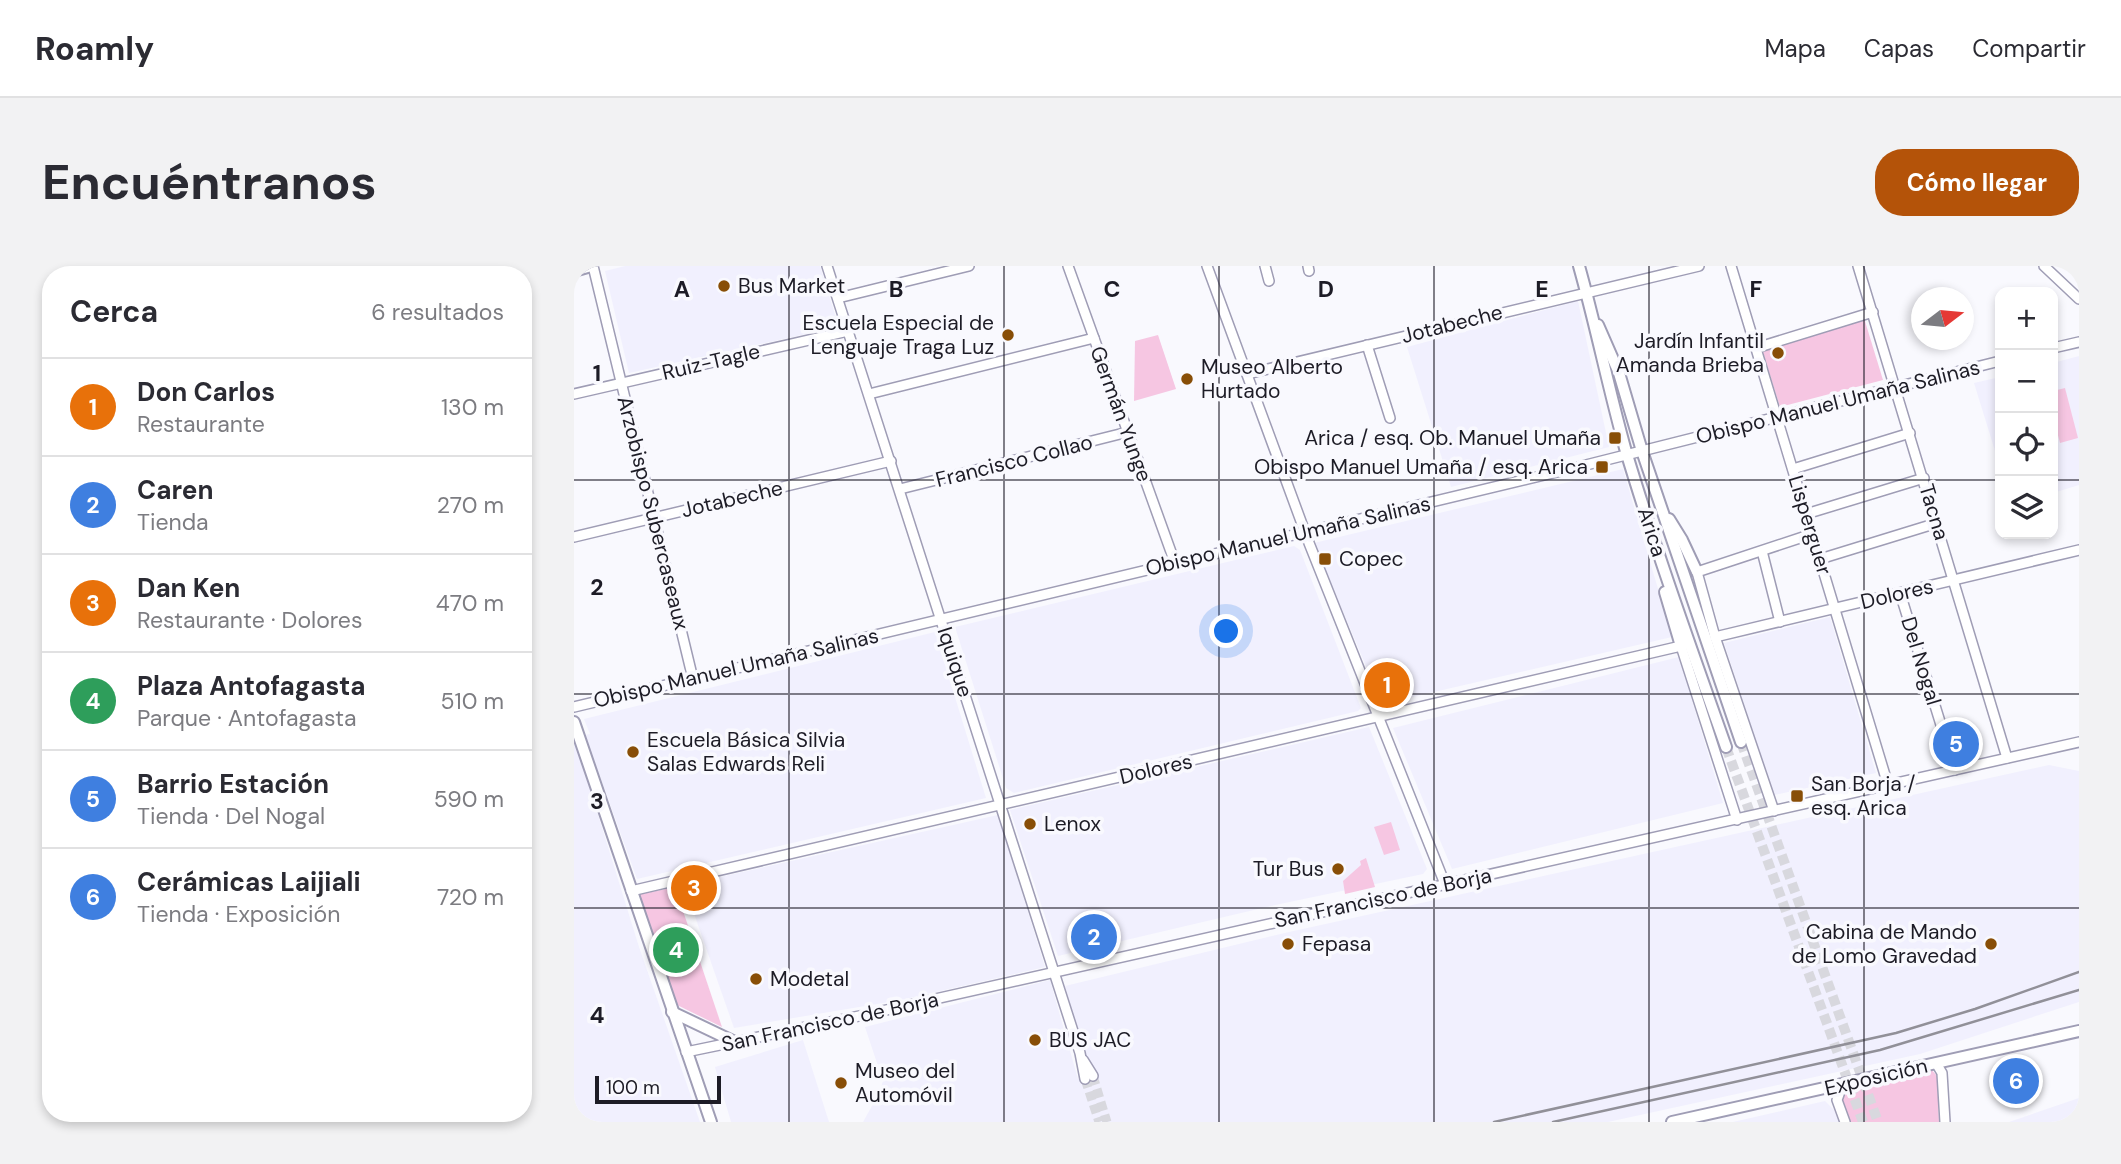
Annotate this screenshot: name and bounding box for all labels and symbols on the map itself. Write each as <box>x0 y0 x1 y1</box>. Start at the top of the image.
place label: Bus Market <box>738 272 845 300</box>
text: A <box>674 274 690 304</box>
text: B <box>889 274 903 304</box>
text: C <box>1104 274 1120 304</box>
text: D <box>1318 274 1334 304</box>
text: E <box>1535 274 1549 304</box>
text: F <box>1750 274 1763 304</box>
marker: Bus Market <box>716 278 732 294</box>
north arrow <box>1911 287 1974 350</box>
street label: Jotabeche <box>1398 298 1506 350</box>
place label: Escuela Especial de Lenguaje Traga Luz <box>803 309 994 361</box>
marker: Escuela Especial de Lenguaje Traga Luz <box>1000 327 1016 343</box>
place label: Jardín Infantil Amanda Brieba <box>1616 327 1764 379</box>
street label: Ruiz-Tagle <box>659 337 763 387</box>
street label: Germán Yunge <box>1084 342 1159 486</box>
marker: Jardín Infantil Amanda Brieba <box>1770 345 1786 361</box>
place label: Museo Alberto Hurtado <box>1201 353 1343 405</box>
street label: Obispo Manuel Umaña Salinas <box>1693 353 1983 451</box>
text: 1 <box>593 358 601 388</box>
marker: Museo Alberto Hurtado <box>1179 371 1195 387</box>
street label: Arzobispo Subercaseaux <box>610 393 696 633</box>
place label: Arica / esq. Ob. Manuel Umaña <box>1304 424 1601 452</box>
street label: Francisco Collao <box>933 428 1095 494</box>
marker: Arica / esq. Ob. Manuel Umaña <box>1607 430 1623 446</box>
place label: Obispo Manuel Umaña / esq. Arica <box>1254 453 1588 481</box>
marker: Obispo Manuel Umaña / esq. Arica <box>1594 459 1610 475</box>
street label: Lisperguer <box>1782 472 1838 578</box>
street label: Jotabeche <box>679 474 786 524</box>
street label: Tacna <box>1912 481 1956 543</box>
street label: Obispo Manuel Umaña Salinas <box>1143 490 1433 582</box>
street label: Arica <box>1631 504 1673 560</box>
place label: Copec <box>1339 545 1404 573</box>
marker: Copec <box>1317 551 1333 567</box>
text: 2 <box>590 572 604 602</box>
street label: Dolores <box>1858 572 1936 616</box>
street label: Del Nogal <box>1894 613 1948 709</box>
your location <box>1209 614 1243 648</box>
street label: Obispo Manuel Umaña Salinas <box>591 622 881 714</box>
street label: Iquique <box>931 623 980 701</box>
pin: 1 <box>1364 659 1410 711</box>
pin: 5 <box>1933 718 1979 770</box>
place label: Escuela Básica Silvia Salas Edwards Reli <box>647 726 845 778</box>
marker: Escuela Básica Silvia Salas Edwards Reli <box>625 744 641 760</box>
street label: Dolores <box>1117 747 1195 791</box>
place label: San Borja / esq. Arica <box>1811 770 1915 822</box>
text: 3 <box>590 786 604 816</box>
marker: San Borja / esq. Arica <box>1789 788 1805 804</box>
place label: Lenox <box>1044 810 1101 838</box>
marker: Lenox <box>1022 816 1038 832</box>
place label: Tur Bus <box>1253 855 1324 883</box>
street label: San Francisco de Borja <box>1272 861 1494 935</box>
marker: Tur Bus <box>1330 861 1346 877</box>
pin: 3 <box>671 862 717 914</box>
pin: 2 <box>1071 911 1117 963</box>
place label: Cabina de Mando de Lomo Gravedad <box>1792 918 1977 970</box>
pin: 4 <box>653 924 699 976</box>
place label: Fepasa <box>1302 930 1371 958</box>
marker: Fepasa <box>1280 936 1296 952</box>
marker: Cabina de Mando de Lomo Gravedad <box>1983 936 1999 952</box>
place label: Modetal <box>770 965 849 993</box>
marker: Modetal <box>748 971 764 987</box>
street label: San Francisco de Borja <box>719 985 941 1059</box>
text: 4 <box>590 1000 605 1030</box>
place label: BUS JAC <box>1049 1026 1131 1054</box>
marker: BUS JAC <box>1027 1032 1043 1048</box>
street label: Exposición <box>1822 1052 1930 1102</box>
pin: 6 <box>1993 1055 2039 1107</box>
place label: Museo del Automóvil <box>855 1057 955 1109</box>
scale bar <box>595 1073 721 1105</box>
marker: Museo del Automóvil <box>833 1075 849 1091</box>

